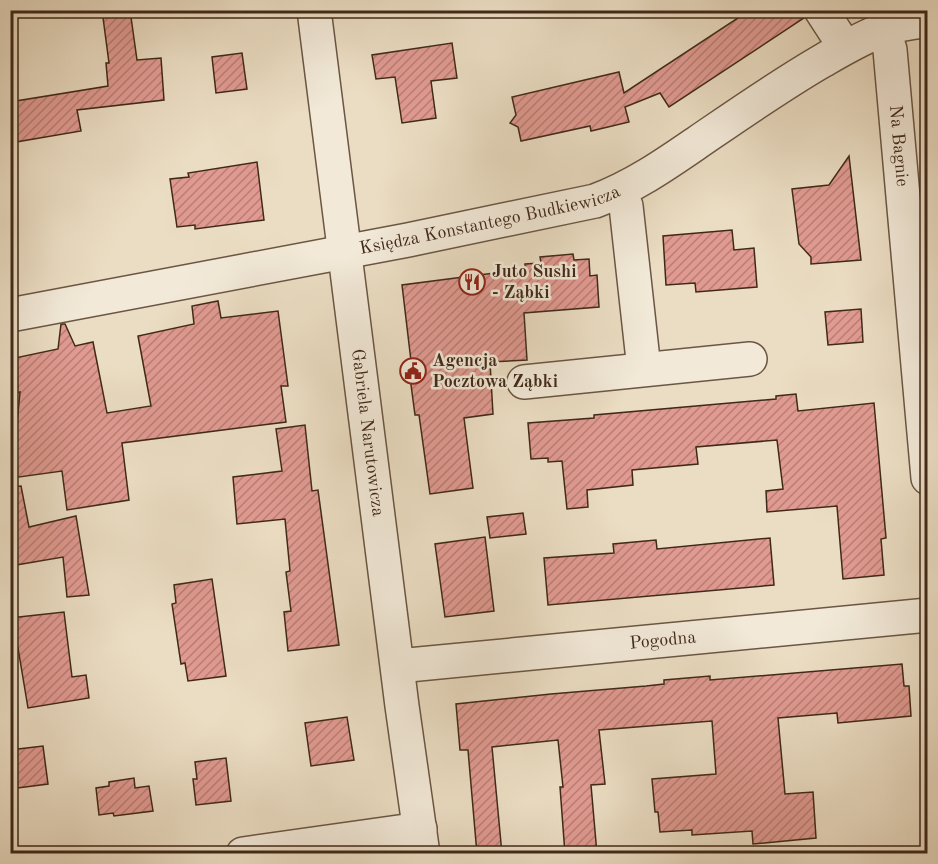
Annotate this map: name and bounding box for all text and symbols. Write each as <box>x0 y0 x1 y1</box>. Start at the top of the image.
street label: Na Bagnie <box>886 104 911 187</box>
street label: Księdza Konstantego Budkiewicza <box>358 182 623 258</box>
place label: Juto Sushi - Ząbki <box>492 263 577 302</box>
restaurant icon: Juto Sushi - Ząbki <box>457 267 487 297</box>
street label: Gabriela Narutowicza <box>348 348 387 518</box>
place label: Agencja Pocztowa Ząbki <box>432 352 558 391</box>
public building icon: Agencja Pocztowa Ząbki <box>398 356 428 386</box>
street label: Pogodna <box>629 628 697 653</box>

